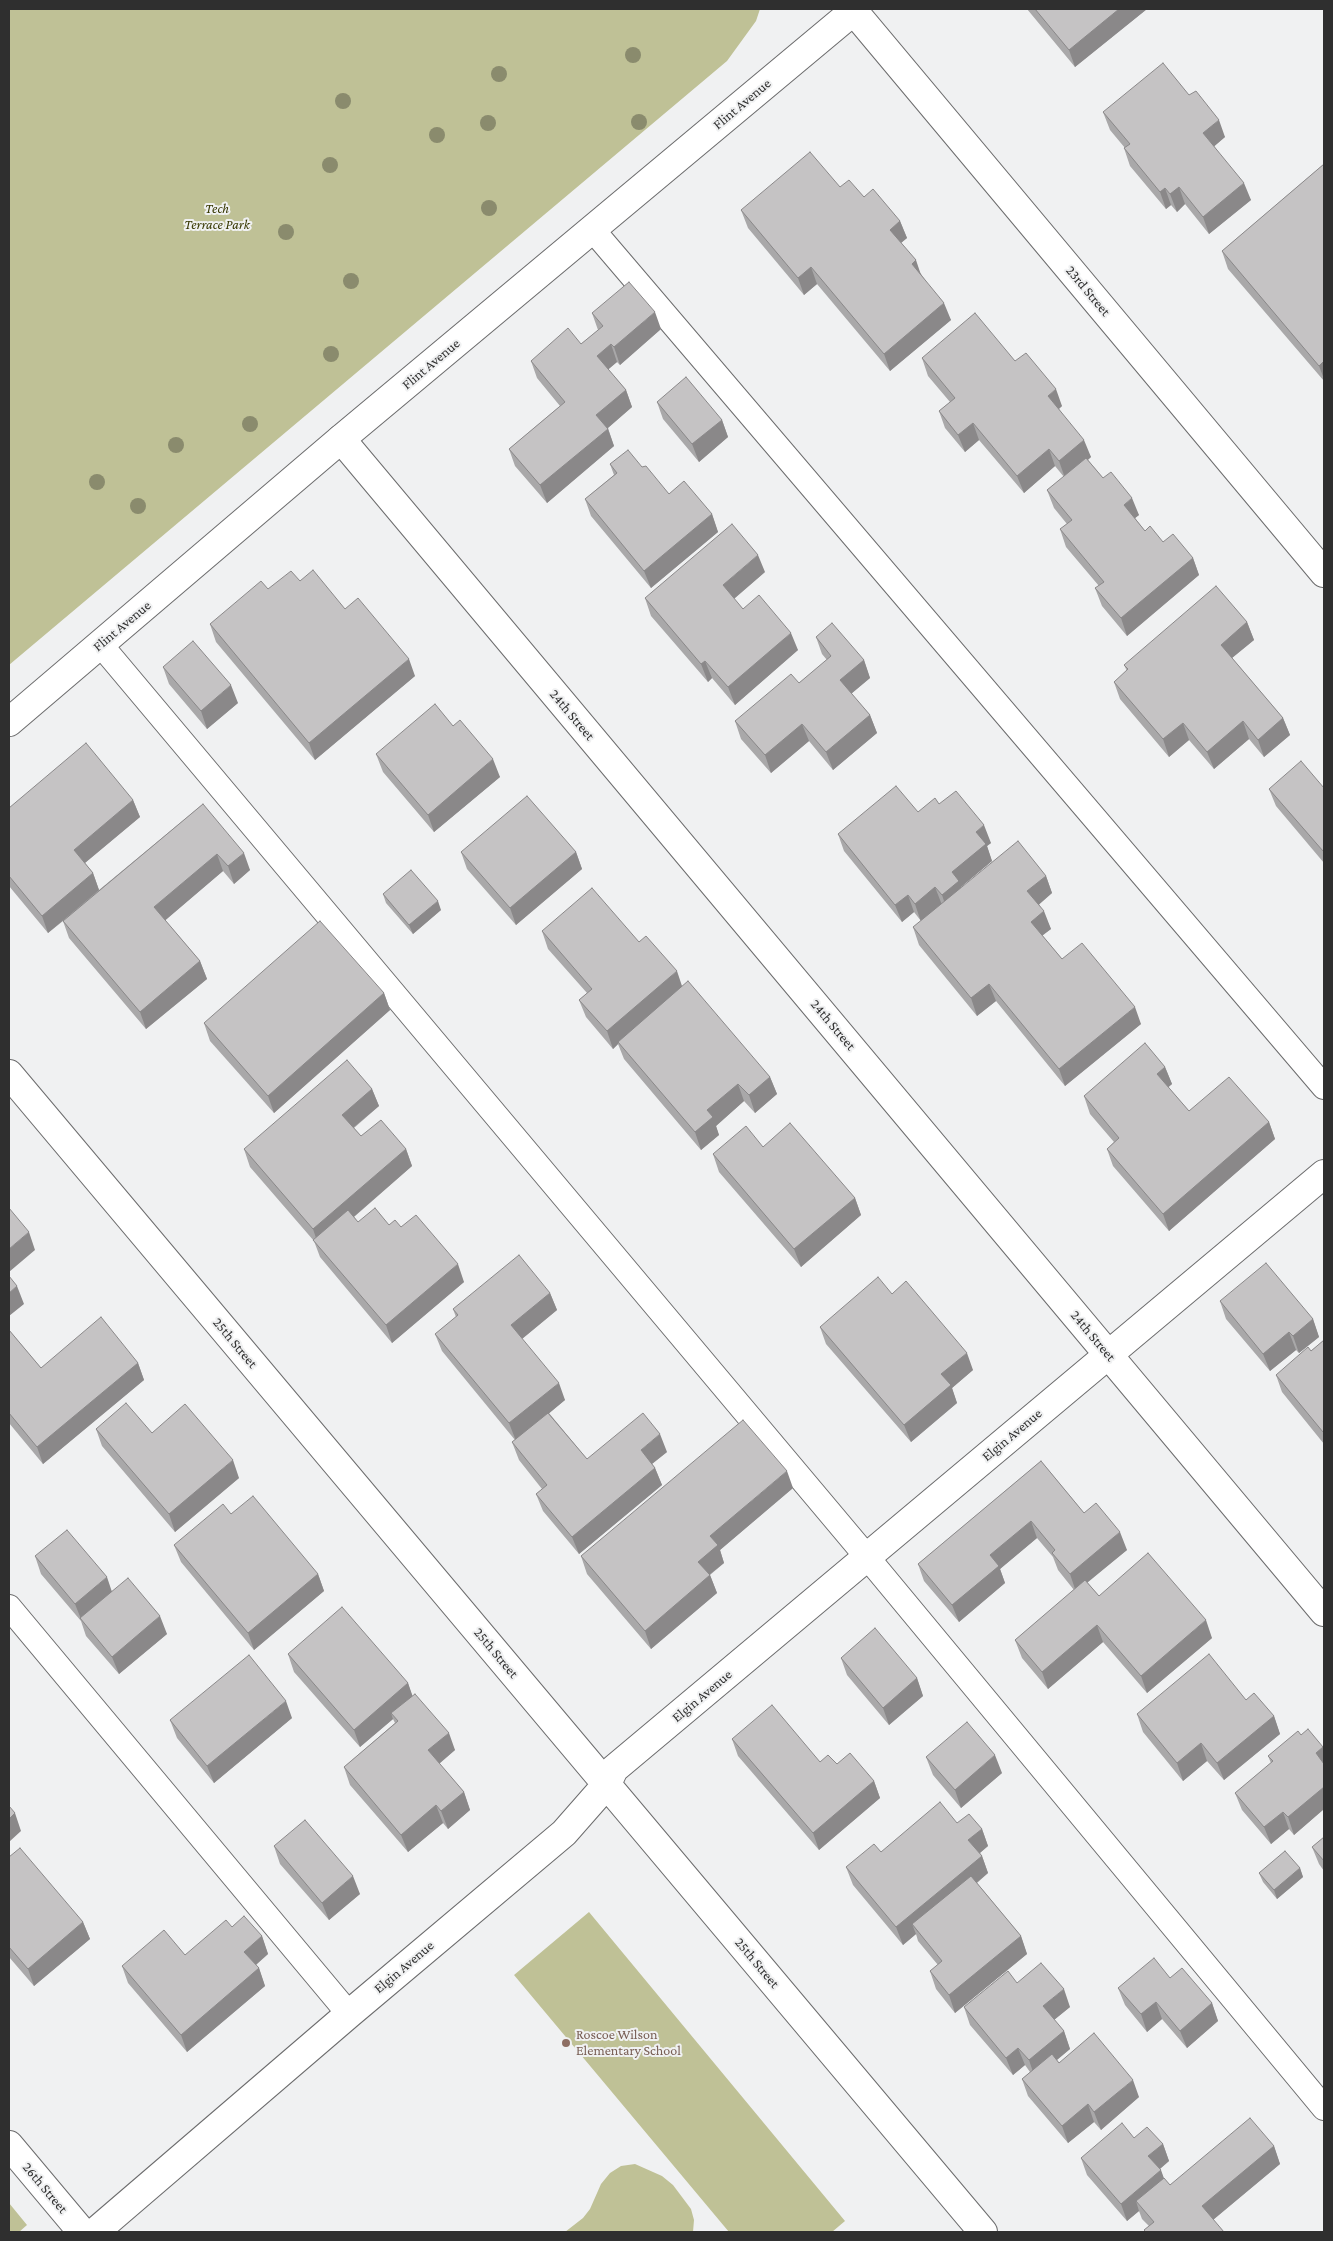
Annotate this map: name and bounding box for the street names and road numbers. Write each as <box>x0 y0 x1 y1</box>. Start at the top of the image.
street label: Flint Avenue <box>710 75 774 133</box>
street label: 23rd Street <box>1062 262 1114 320</box>
street label: Flint Avenue <box>399 335 463 393</box>
street label: Flint Avenue <box>90 597 154 655</box>
street label: 24th Street <box>546 686 598 744</box>
street label: 24th Street <box>807 996 859 1054</box>
street label: 24th Street <box>1067 1307 1119 1365</box>
street label: 25th Street <box>209 1314 261 1372</box>
street label: Elgin Avenue <box>979 1405 1045 1465</box>
street label: 25th Street <box>470 1624 522 1682</box>
street label: Elgin Avenue <box>669 1666 735 1726</box>
street label: 25th Street <box>731 1934 783 1992</box>
street label: Elgin Avenue <box>371 1937 437 1997</box>
street label: 26th Street <box>19 2159 71 2217</box>

